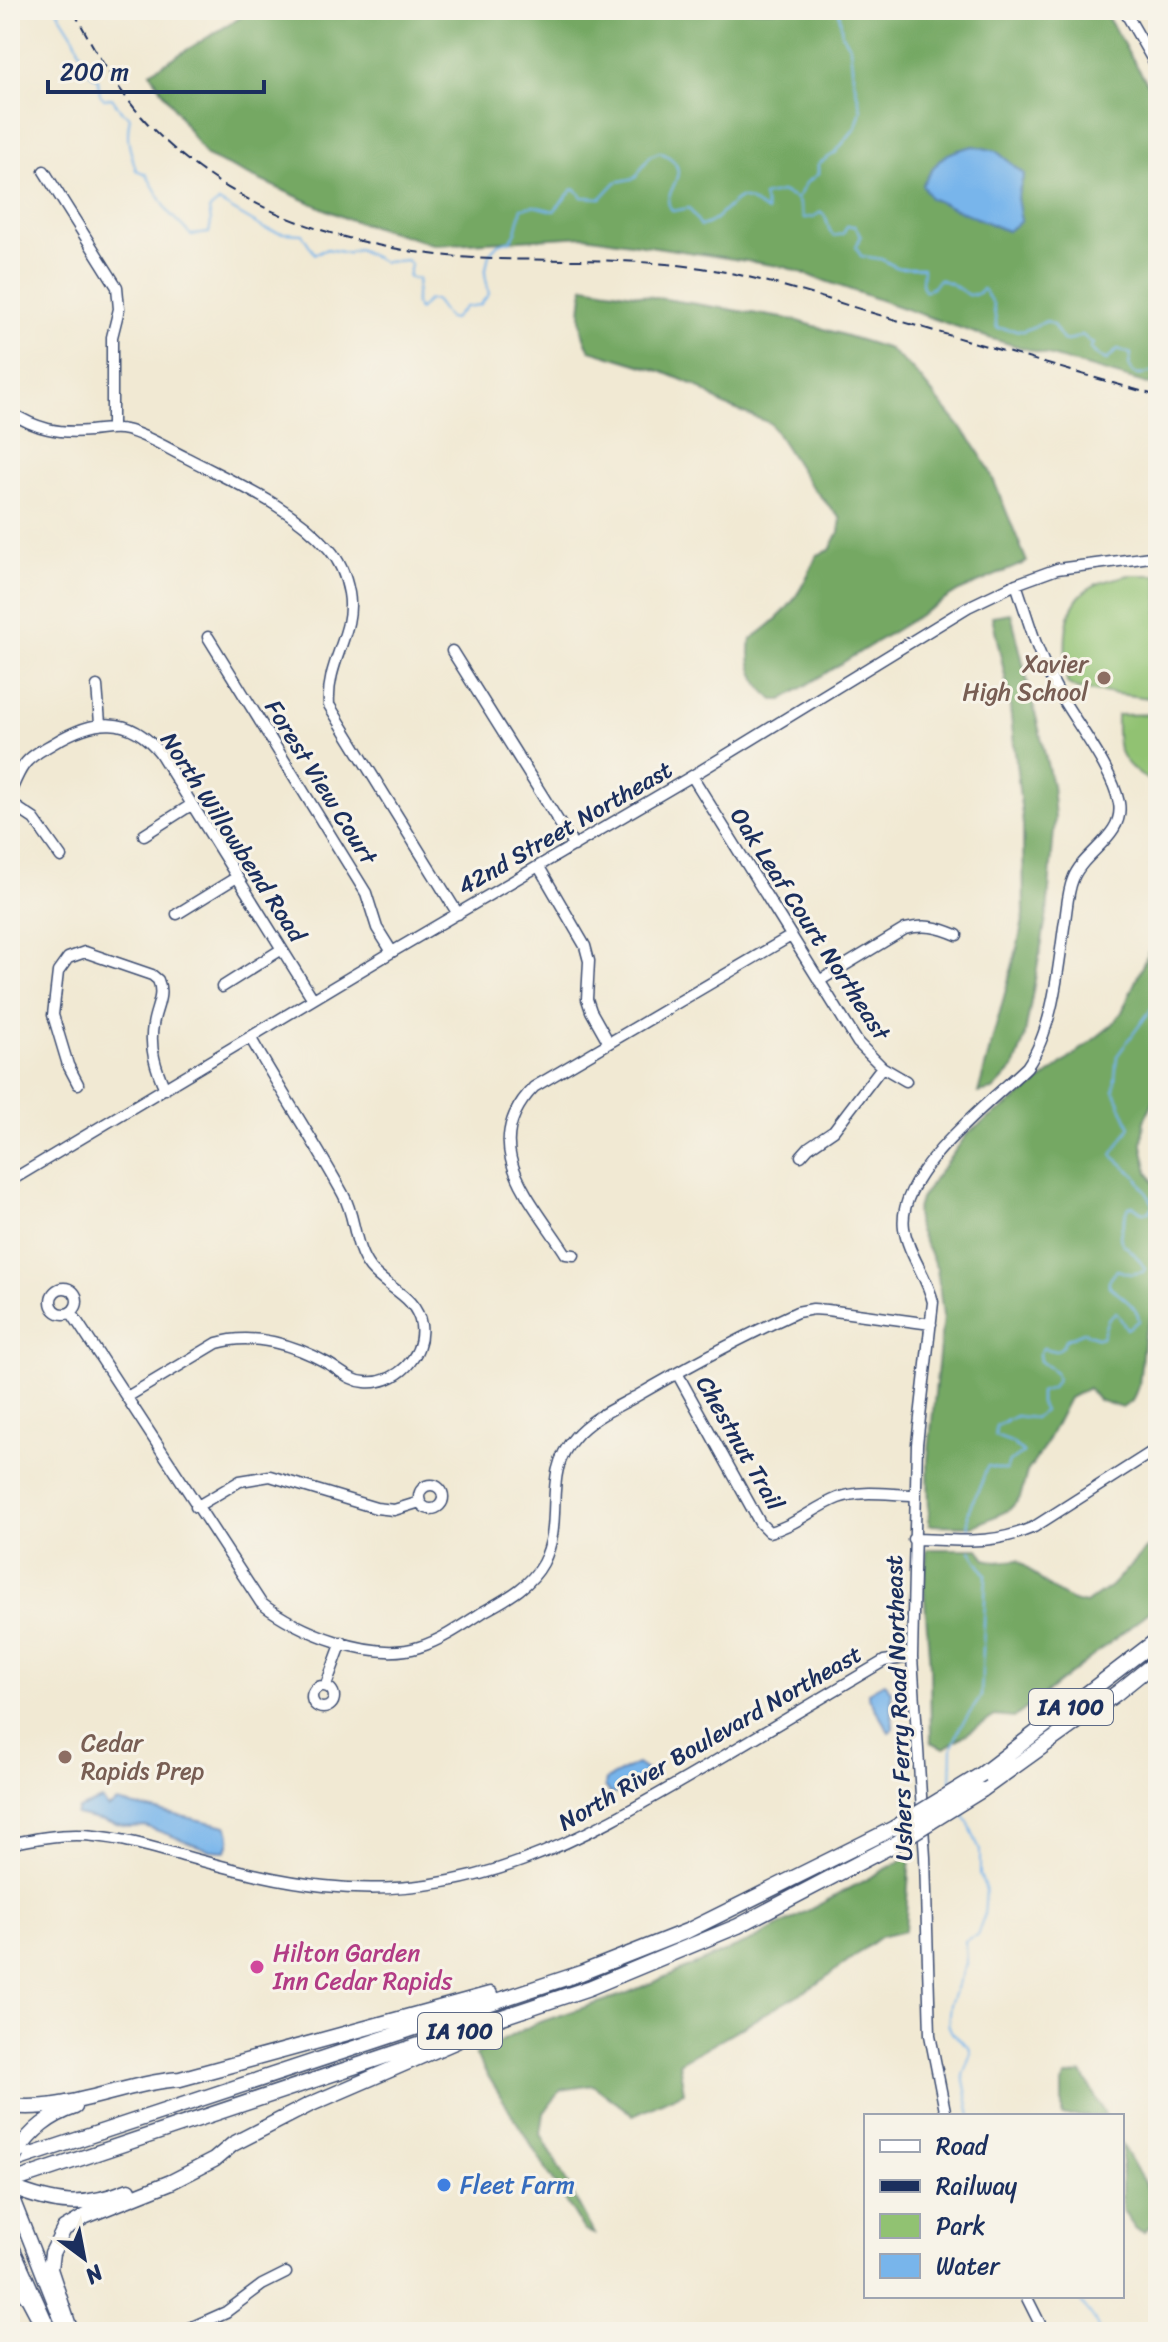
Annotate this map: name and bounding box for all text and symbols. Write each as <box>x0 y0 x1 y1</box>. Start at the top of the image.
scale bar <box>48 44 264 94</box>
text: 200 m <box>60 51 129 93</box>
place label: Xavier High School <box>963 643 1090 713</box>
marker: Xavier High School <box>1095 669 1113 687</box>
street label: Forest View Court <box>253 691 389 874</box>
street label: North Willowbend Road <box>149 723 318 953</box>
street label: 42nd Street Northeast <box>449 749 681 907</box>
street label: Oak Leaf Court Northeast <box>719 799 902 1050</box>
street label: Chestnut Trail <box>684 1367 796 1520</box>
street label: Ushers Ferry Road Northeast <box>873 1554 925 1862</box>
street label: North River Boulevard Northeast <box>550 1633 870 1843</box>
road number: IA 100 <box>1029 1689 1113 1725</box>
place label: Cedar Rapids Prep <box>81 1722 205 1792</box>
marker: Cedar Rapids Prep <box>56 1748 74 1766</box>
place label: Hilton Garden Inn Cedar Rapids <box>272 1932 453 2002</box>
marker: Hilton Garden Inn Cedar Rapids <box>248 1958 266 1976</box>
road number: IA 100 <box>418 2013 502 2049</box>
legend <box>864 2114 1124 2298</box>
text: Road <box>936 2125 990 2167</box>
place label: Fleet Farm <box>460 2164 575 2206</box>
text: Railway <box>936 2165 1018 2207</box>
marker: Fleet Farm <box>435 2176 453 2194</box>
text: Park <box>936 2205 985 2247</box>
north arrow <box>44 2218 124 2298</box>
text: Water <box>936 2245 1001 2287</box>
text: N <box>77 2253 112 2296</box>

